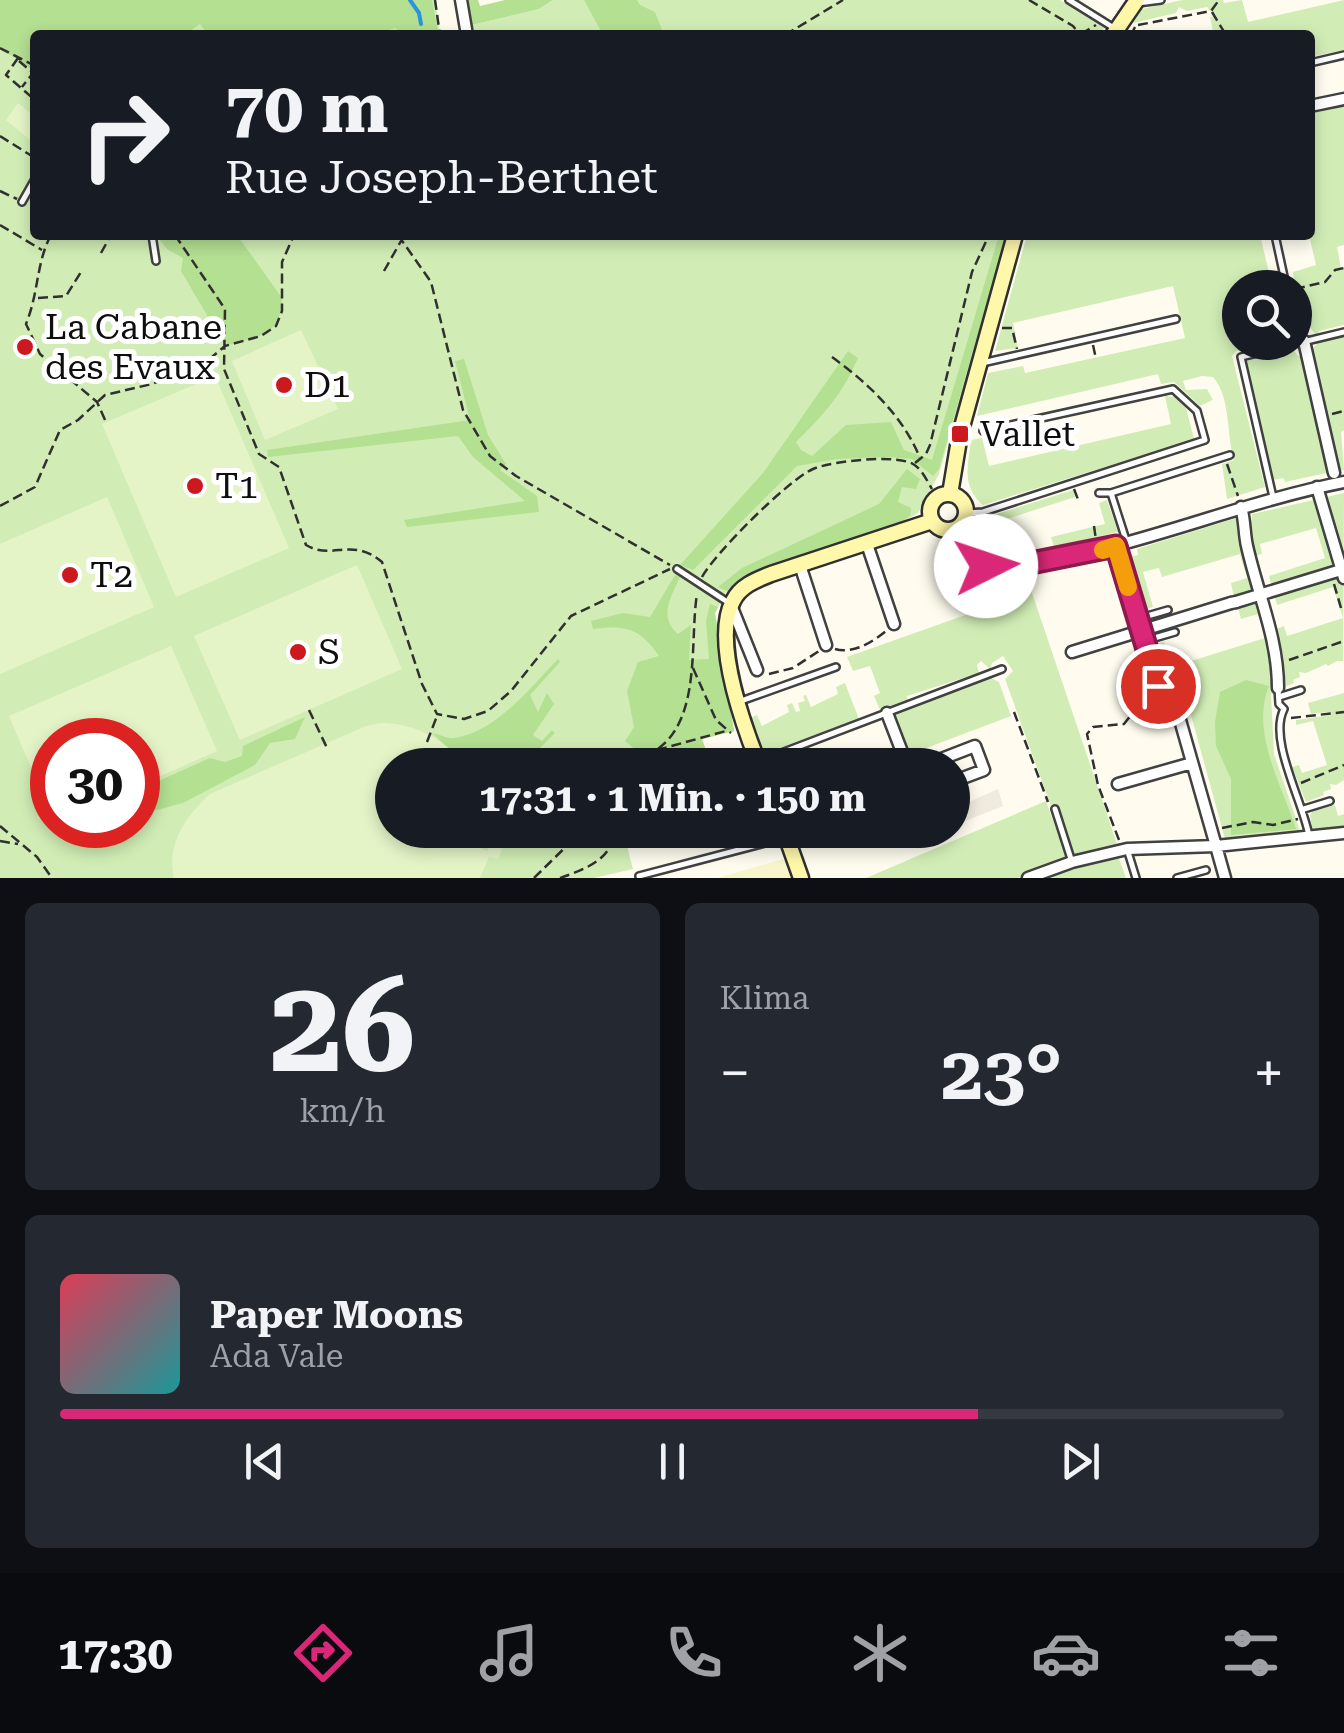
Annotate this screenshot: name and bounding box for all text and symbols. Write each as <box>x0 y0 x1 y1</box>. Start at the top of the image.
text: 70 m <box>225 67 389 149</box>
icon: right <box>60 70 190 200</box>
text: Rue Joseph-Berthet <box>225 151 658 204</box>
map controls <box>1222 270 1312 360</box>
button: search <box>1222 270 1312 360</box>
place label: La Cabane des Evaux <box>45 307 222 388</box>
marker: La Cabane des Evaux <box>14 336 36 358</box>
place label: D1 <box>304 365 351 406</box>
marker: D1 <box>273 374 295 396</box>
place label: Vallet <box>980 414 1075 455</box>
marker: Vallet <box>949 423 971 445</box>
place label: T1 <box>215 466 258 507</box>
marker: T1 <box>184 475 206 497</box>
position arrow <box>934 514 1038 618</box>
place label: T2 <box>90 555 133 596</box>
marker: T2 <box>59 564 81 586</box>
place label: S <box>318 632 340 673</box>
marker: S <box>287 641 309 663</box>
pin <box>1116 644 1201 729</box>
icon: arrive <box>1131 659 1186 714</box>
speed limit sign: 30 <box>30 718 160 848</box>
text: 17:31 · 1 Min. · 150 m <box>479 776 866 820</box>
text: 26 <box>269 950 415 1103</box>
text: Klima <box>720 979 809 1017</box>
text: 23° <box>941 1029 1062 1117</box>
text: − <box>720 1041 750 1105</box>
text: + <box>1253 1041 1284 1105</box>
text: km/h <box>299 1092 385 1130</box>
text: Paper Moons <box>210 1293 463 1337</box>
text: Ada Vale <box>210 1337 343 1375</box>
icon: previous <box>237 1434 292 1489</box>
icon: pause <box>645 1434 700 1489</box>
icon: next <box>1053 1434 1108 1489</box>
icon: directions <box>288 1618 358 1688</box>
icon: music <box>474 1618 544 1688</box>
icon: phone <box>659 1618 729 1688</box>
icon: climate <box>845 1618 915 1688</box>
icon: car <box>1031 1618 1101 1688</box>
icon: filters <box>1216 1618 1286 1688</box>
text: 17:30 <box>58 1627 173 1680</box>

